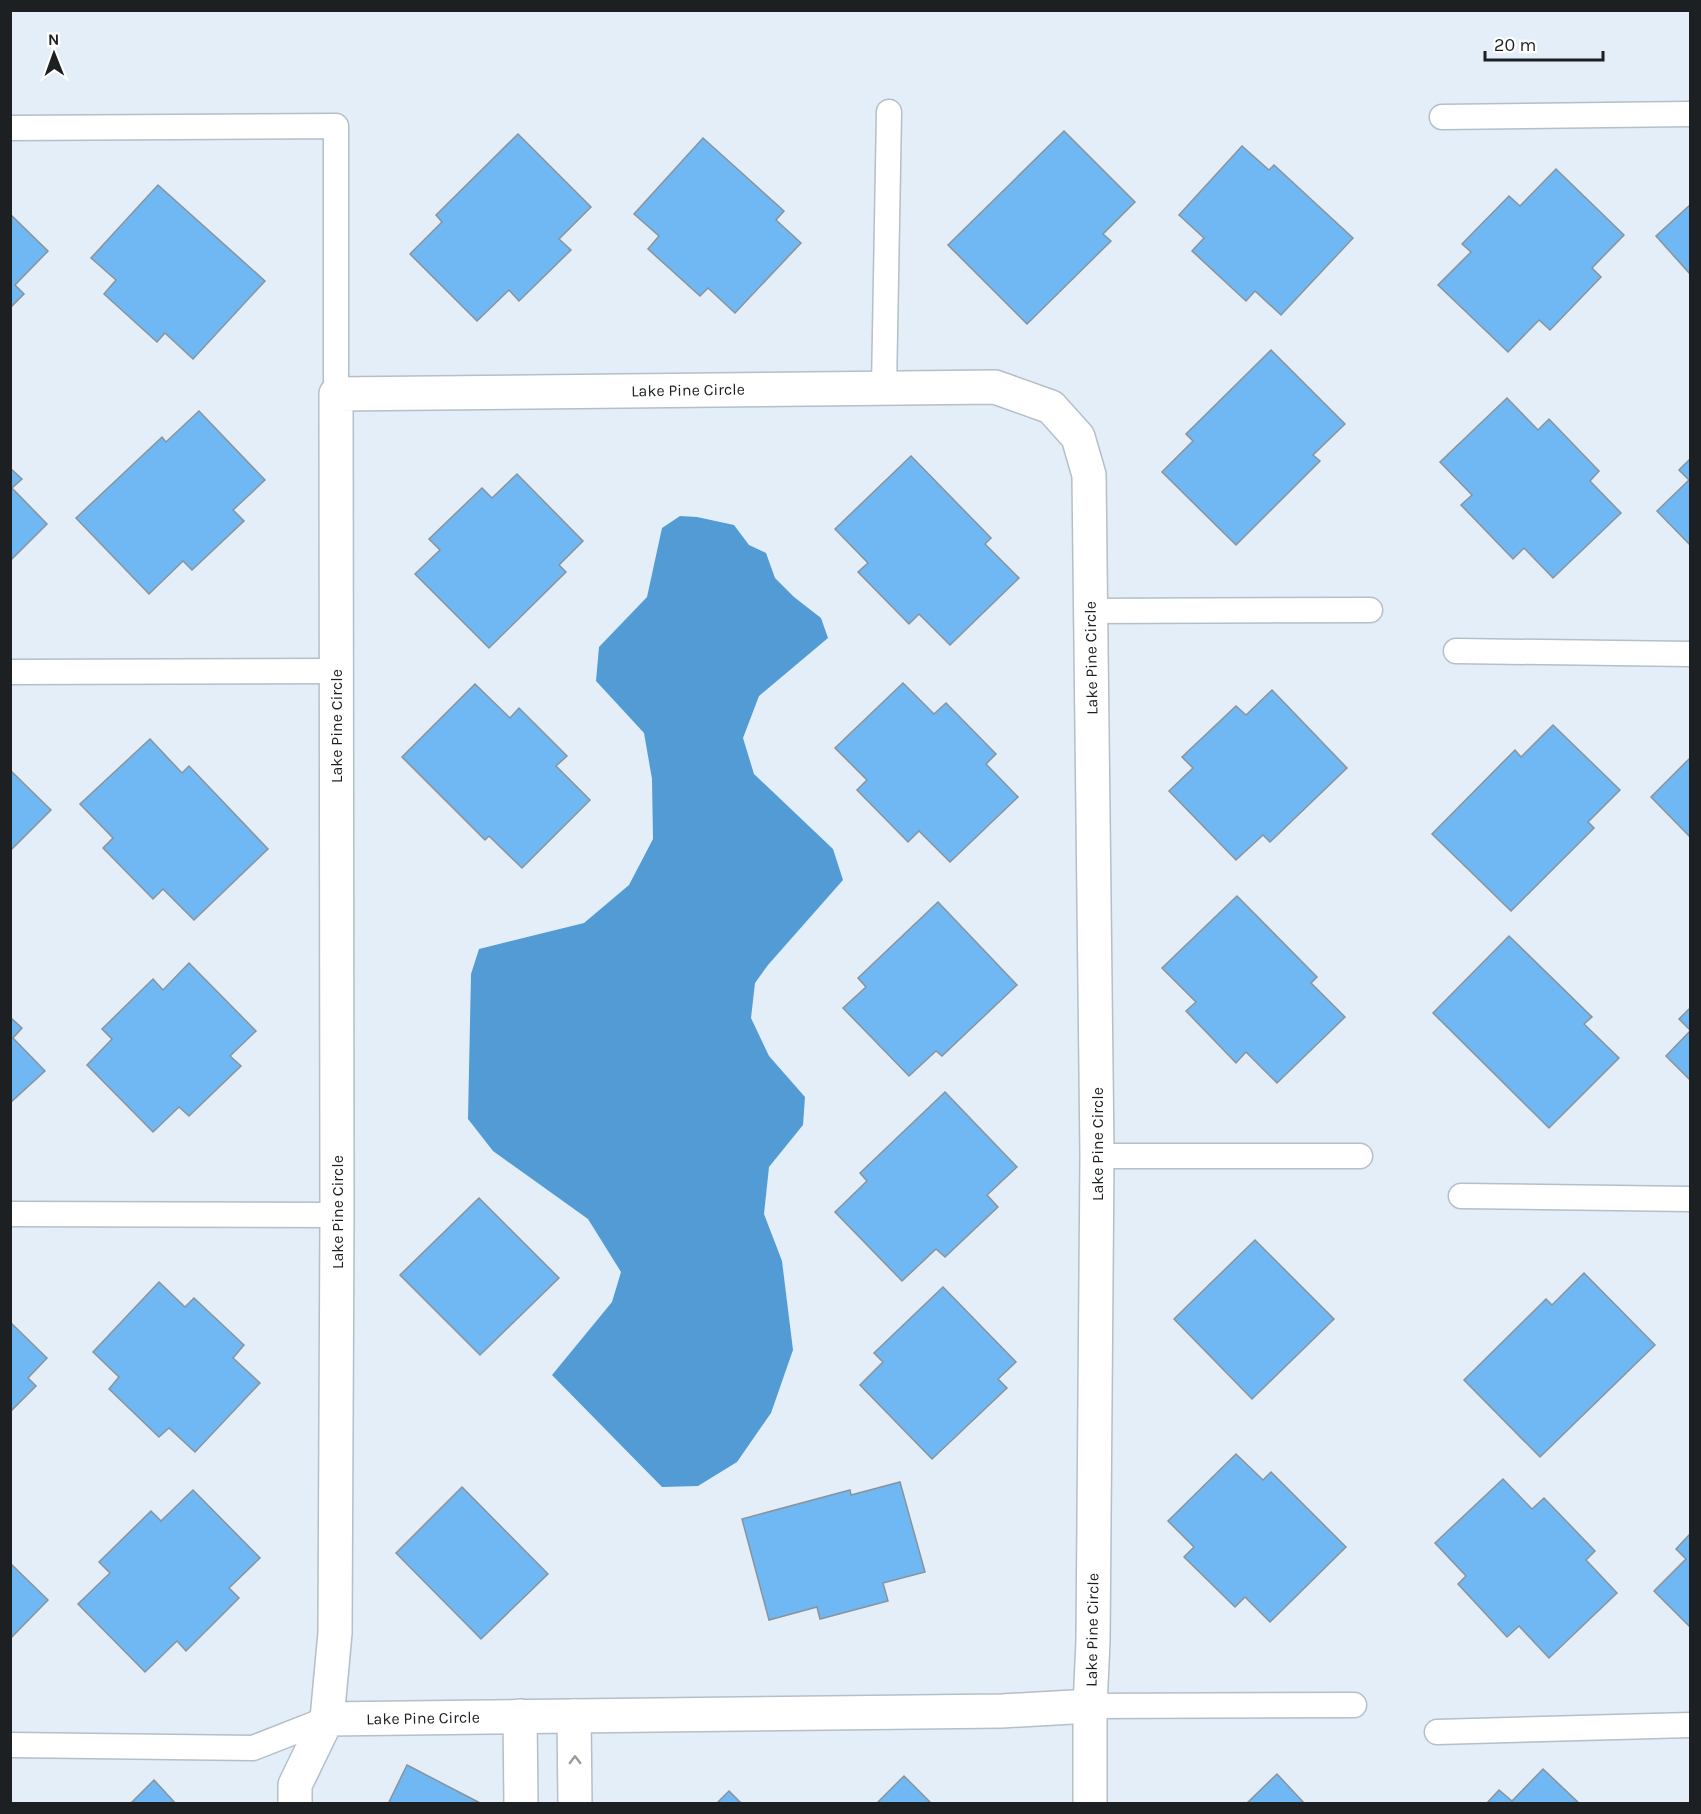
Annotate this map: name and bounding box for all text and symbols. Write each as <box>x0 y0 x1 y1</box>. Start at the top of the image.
north arrow <box>24 24 84 84</box>
scale bar <box>1485 24 1604 62</box>
text: N <box>48 30 60 49</box>
text: 20 m <box>1494 34 1536 56</box>
street label: Lake Pine Circle <box>631 380 745 400</box>
street label: Lake Pine Circle <box>1081 601 1101 715</box>
street label: Lake Pine Circle <box>327 669 346 783</box>
street label: Lake Pine Circle <box>1088 1087 1107 1201</box>
street label: Lake Pine Circle <box>328 1155 347 1269</box>
street label: Lake Pine Circle <box>1082 1573 1102 1687</box>
street label: Lake Pine Circle <box>366 1708 480 1728</box>
one-way arrow <box>569 1755 581 1764</box>

